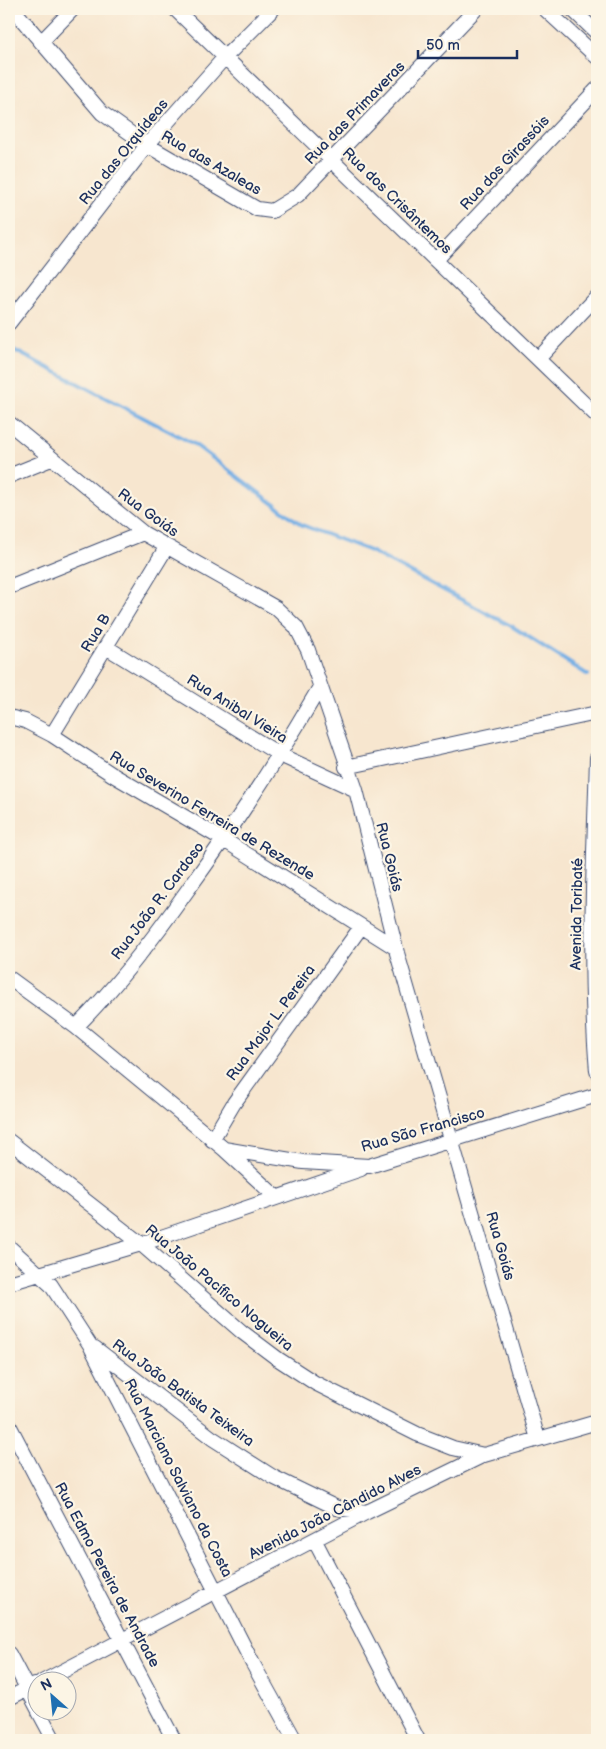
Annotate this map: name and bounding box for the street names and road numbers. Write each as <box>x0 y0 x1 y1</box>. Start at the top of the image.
street label: Rua das Primaveras <box>301 57 410 169</box>
street label: Rua das Orquídeas <box>75 95 173 209</box>
street label: Rua dos Girassóis <box>456 111 554 214</box>
street label: Rua das Azaleas <box>157 127 265 200</box>
street label: Rua dos Crisântemos <box>338 144 456 259</box>
street label: Rua Goiás <box>114 485 183 542</box>
street label: Rua B <box>77 610 115 656</box>
street label: Rua Anibal Vieira <box>183 670 291 748</box>
street label: Rua Severino Ferreira de Rezende <box>106 747 318 885</box>
street label: Rua Goiás <box>371 820 407 894</box>
street label: Rua João R. Cardoso <box>107 838 209 964</box>
street label: Avenida Toribaté <box>567 858 587 970</box>
street label: Rua Major L. Pereira <box>222 961 320 1085</box>
street label: Rua São Francisco <box>359 1103 487 1157</box>
street label: Rua Goiás <box>481 1209 519 1283</box>
street label: Rua João Pacífico Nogueira <box>141 1220 297 1356</box>
street label: Rua João Batista Teixeira <box>108 1335 258 1451</box>
street label: Rua Marciano Salviano da Costa <box>120 1376 236 1580</box>
street label: Avenida João Cândido Alves <box>246 1460 425 1564</box>
street label: Rua Edmo Pereira de Andrade <box>50 1479 164 1671</box>

